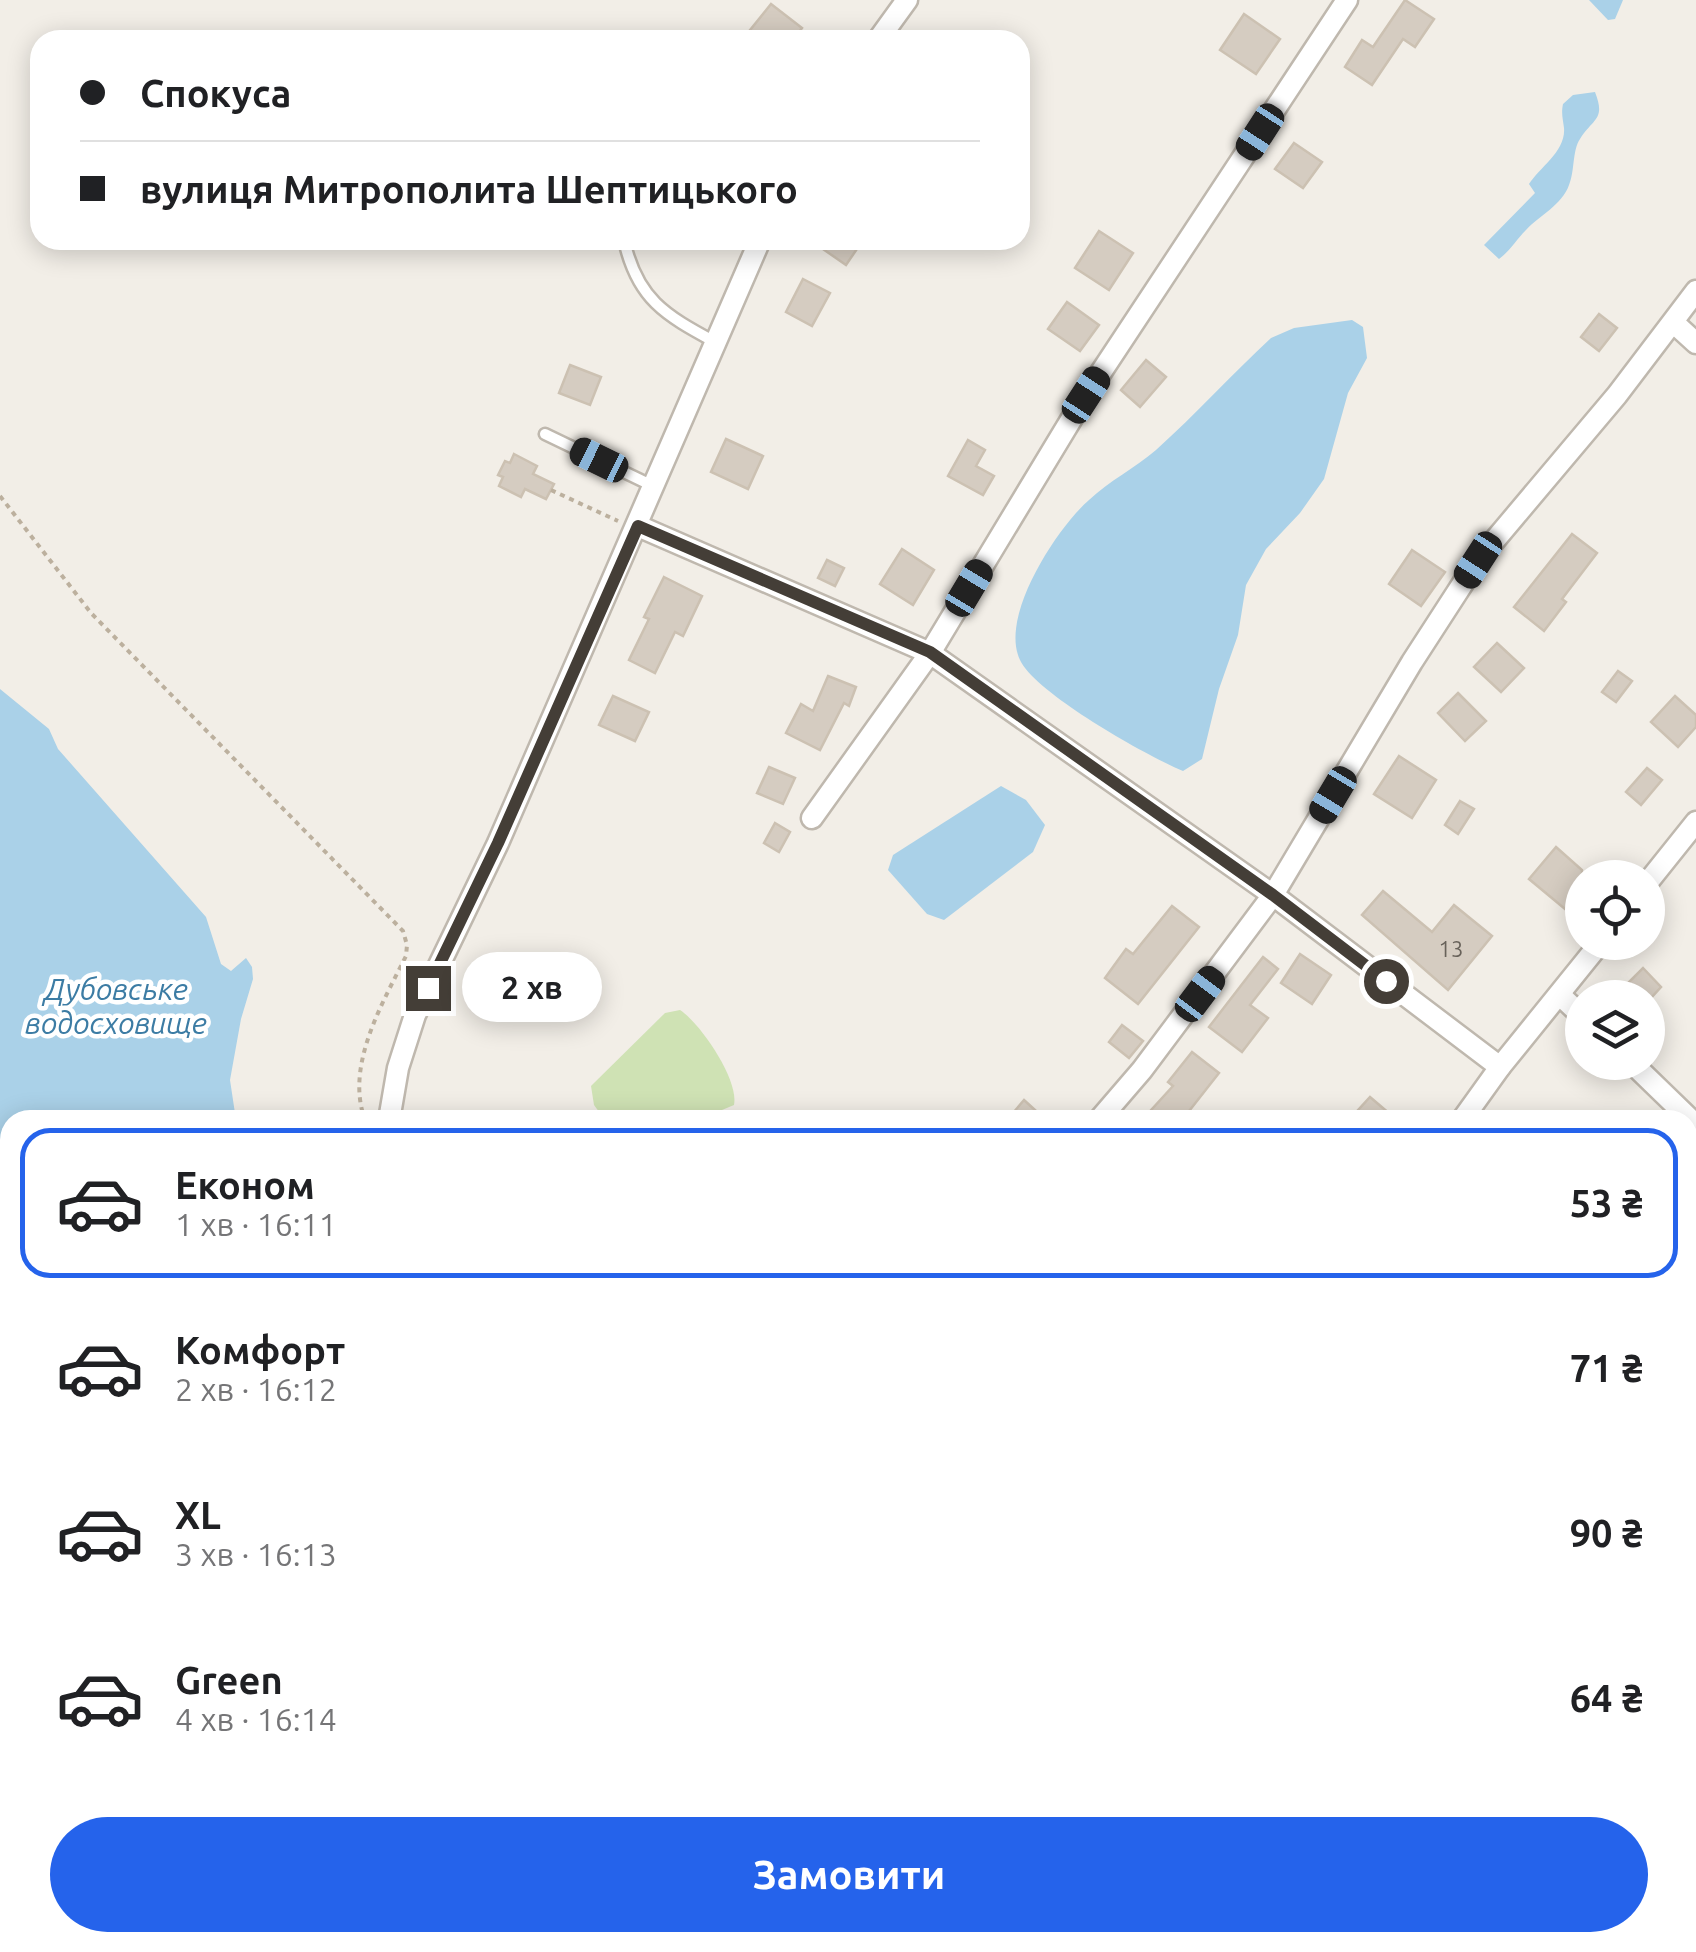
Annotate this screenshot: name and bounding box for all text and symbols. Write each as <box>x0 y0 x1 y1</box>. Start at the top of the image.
text: Спокуса <box>140 72 291 114</box>
car <box>1231 99 1289 165</box>
text: вулиця Митрополита Шептицького <box>140 168 798 210</box>
car <box>1057 362 1115 428</box>
car <box>565 433 633 487</box>
car <box>1449 527 1507 593</box>
car <box>941 555 997 621</box>
car <box>1305 762 1361 828</box>
map controls <box>1565 860 1665 1080</box>
button: locate <box>1565 860 1665 960</box>
house number: 13 <box>1439 936 1463 961</box>
callout: 2 хв <box>463 953 603 1023</box>
route start <box>1364 959 1409 1004</box>
car <box>1170 961 1230 1027</box>
route end <box>406 966 451 1011</box>
text: 2 хв <box>501 969 563 1005</box>
water label: Дубовське водосховище <box>25 972 207 1040</box>
button: layers <box>1565 980 1665 1080</box>
icon: car <box>55 1158 145 1248</box>
text: Економ <box>175 1164 315 1206</box>
text: 53 ₴ <box>1570 1182 1643 1224</box>
text: 1 хв · 16:11 <box>175 1206 337 1242</box>
icon: car <box>55 1323 145 1413</box>
text: Комфорт <box>175 1329 345 1371</box>
text: 71 ₴ <box>1570 1347 1643 1389</box>
text: 2 хв · 16:12 <box>175 1371 337 1407</box>
icon: car <box>55 1488 145 1578</box>
text: XL <box>175 1494 221 1536</box>
text: 90 ₴ <box>1570 1512 1643 1554</box>
text: 3 хв · 16:13 <box>175 1536 337 1572</box>
icon: car <box>55 1653 145 1743</box>
text: Green <box>175 1659 283 1701</box>
text: 64 ₴ <box>1570 1677 1643 1719</box>
text: 4 хв · 16:14 <box>175 1701 337 1737</box>
button: Замовити <box>50 1817 1648 1932</box>

